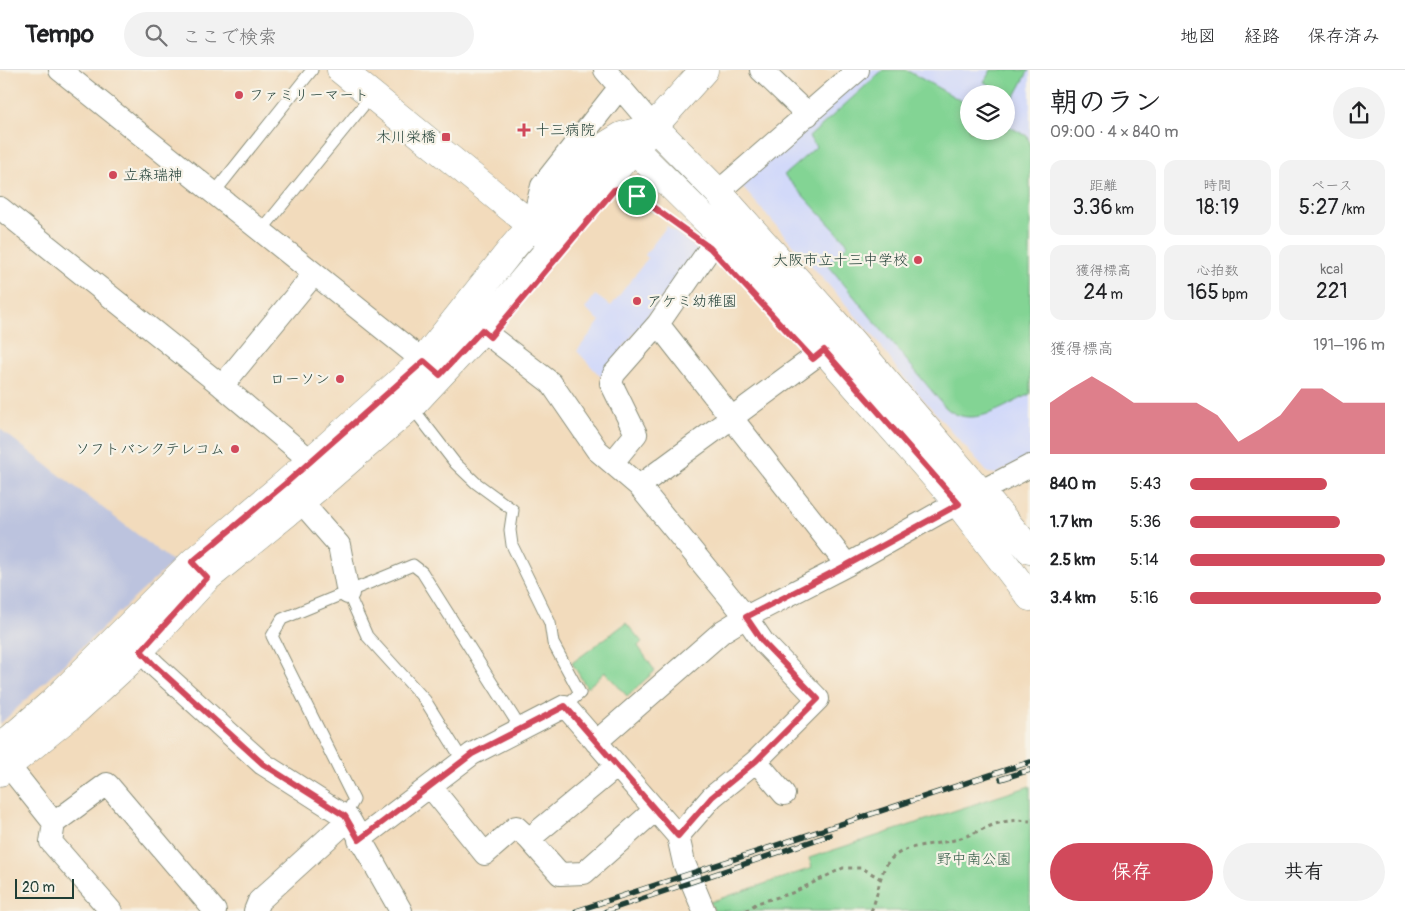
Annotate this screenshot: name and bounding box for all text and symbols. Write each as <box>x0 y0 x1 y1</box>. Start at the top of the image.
search box <box>124 12 474 57</box>
text: Tempo <box>25 20 94 49</box>
icon: search <box>142 21 170 49</box>
text: ここで検索 <box>182 25 277 49</box>
text: 地図 <box>1180 25 1216 48</box>
text: 経路 <box>1244 25 1280 48</box>
text: 保存済み <box>1308 25 1380 48</box>
map controls <box>960 85 1015 140</box>
button: layers <box>960 85 1015 140</box>
text: 朝のラン <box>1050 85 1162 120</box>
place label: ファミリーマート <box>249 86 369 105</box>
button: share <box>1333 87 1385 139</box>
marker: ファミリーマート <box>233 89 245 101</box>
place label: 十三病院 <box>535 121 595 140</box>
text: 09:00 · 4 × 840 m <box>1050 122 1178 142</box>
marker: 十三病院 <box>517 123 531 137</box>
place label: 木川栄橋 <box>376 128 436 147</box>
marker: 木川栄橋 <box>440 131 452 143</box>
place label: 立森瑞神 <box>123 166 183 185</box>
marker: 立森瑞神 <box>107 169 119 181</box>
pin <box>616 175 658 217</box>
text: 距離 <box>1089 177 1117 194</box>
text: 時間 <box>1203 177 1231 194</box>
text: ペース <box>1311 177 1352 194</box>
icon: arrive <box>623 182 651 210</box>
text: 3.36 <box>1072 194 1113 221</box>
text: 18:19 <box>1196 194 1239 221</box>
text: 5:27 <box>1299 194 1339 221</box>
text: km <box>1113 201 1134 218</box>
text: /km <box>1339 201 1365 218</box>
place label: 大阪市立十三中学校 <box>773 251 908 270</box>
marker: 大阪市立十三中学校 <box>912 254 924 266</box>
text: kcal <box>1320 261 1343 278</box>
text: 獲得標高 <box>1075 262 1131 279</box>
text: 心拍数 <box>1196 262 1238 279</box>
text: 221 <box>1316 278 1348 305</box>
text: 24 <box>1083 279 1107 306</box>
text: 165 <box>1187 279 1219 306</box>
text: m <box>1107 286 1123 303</box>
text: bpm <box>1219 286 1248 303</box>
place label: アケミ幼稚園 <box>647 292 737 311</box>
marker: アケミ幼稚園 <box>631 295 643 307</box>
text: 191–196 m <box>1313 335 1385 355</box>
text: 獲得標高 <box>1050 339 1114 359</box>
place label: ローソン <box>270 370 330 389</box>
marker: ローソン <box>334 373 346 385</box>
place label: ソフトバンクテレコム <box>75 440 225 459</box>
marker: ソフトバンクテレコム <box>229 443 241 455</box>
text: 840 m <box>1050 474 1096 494</box>
text: 5:43 <box>1130 474 1161 494</box>
text: 1.7 km <box>1050 512 1093 532</box>
text: 5:36 <box>1130 512 1161 532</box>
text: 2.5 km <box>1050 550 1095 570</box>
text: 5:14 <box>1130 550 1158 570</box>
text: 3.4 km <box>1050 588 1096 608</box>
text: 5:16 <box>1130 588 1159 608</box>
button: 保存 <box>1050 843 1213 901</box>
button: 共有 <box>1223 843 1385 901</box>
park label: 野中南公園 <box>936 850 1012 869</box>
scale bar <box>15 876 74 899</box>
text: 20 m <box>22 879 55 896</box>

